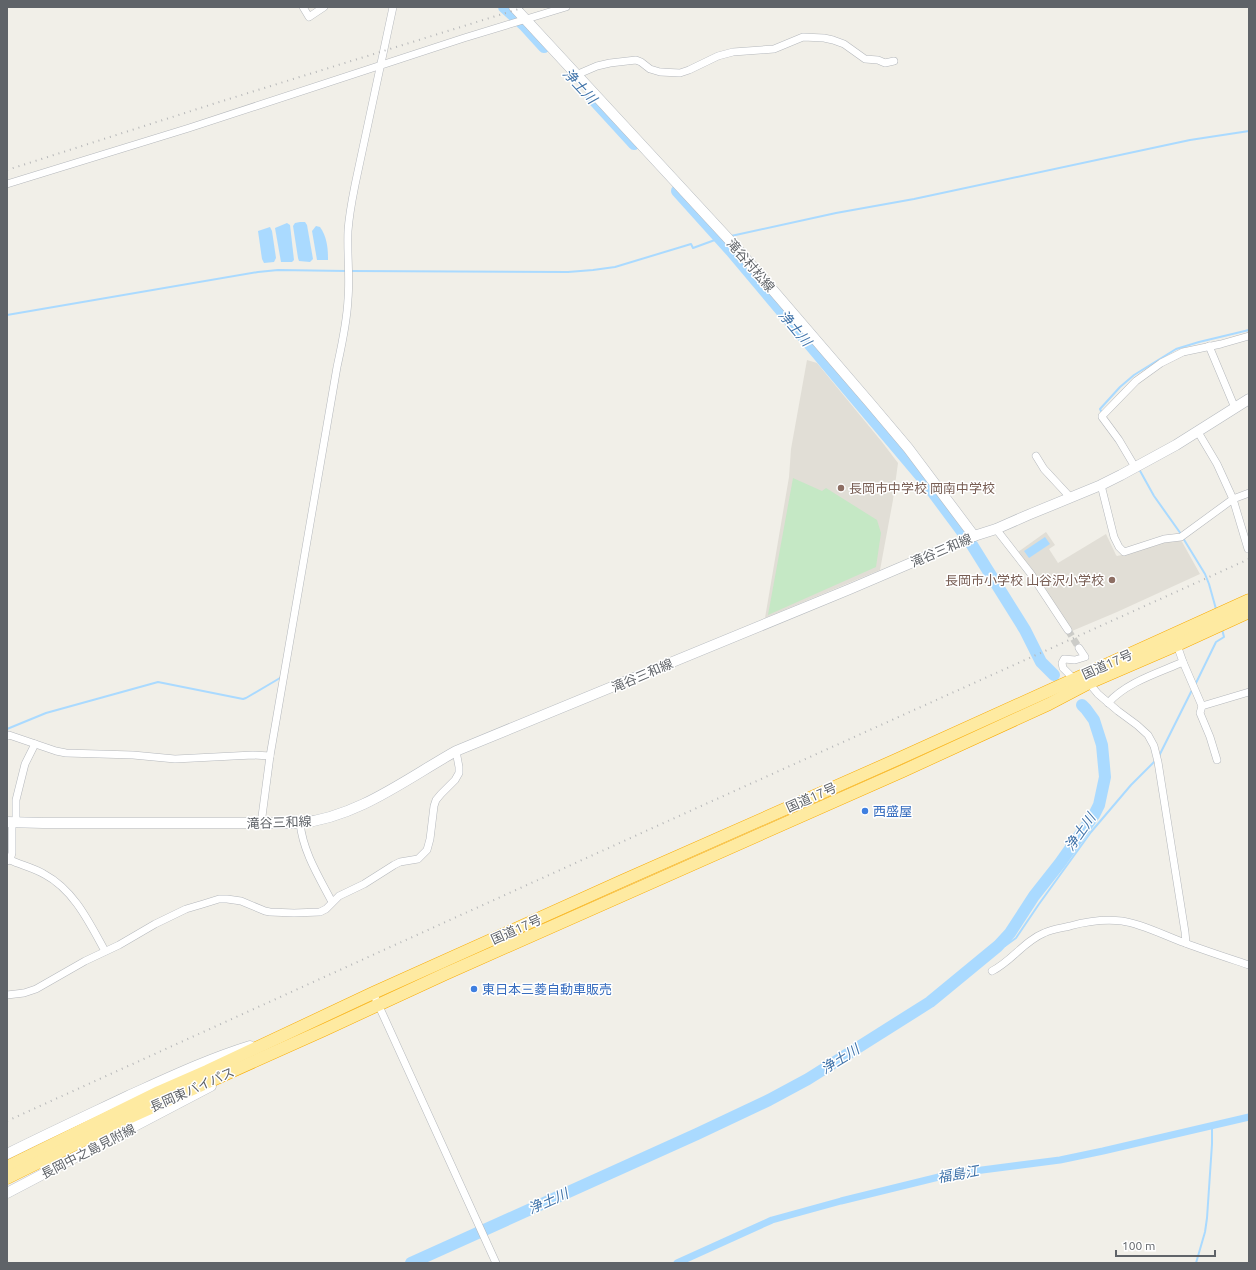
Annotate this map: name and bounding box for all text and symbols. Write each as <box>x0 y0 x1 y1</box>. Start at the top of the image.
water label: 浄土川 <box>560 65 602 108</box>
street label: 滝谷村松線 <box>724 236 778 294</box>
water label: 浄土川 <box>775 307 816 351</box>
place label: 長岡市中学校 岡南中学校 <box>849 481 995 495</box>
marker: 長岡市中学校 岡南中学校 <box>836 483 846 493</box>
street label: 滝谷三和線 <box>908 531 974 569</box>
place label: 長岡市小学校 山谷沢小学校 <box>945 573 1104 587</box>
marker: 長岡市小学校 山谷沢小学校 <box>1107 575 1117 585</box>
street label: 国道17号 <box>1080 647 1134 681</box>
street label: 滝谷三和線 <box>609 656 675 694</box>
street label: 国道17号 <box>784 780 838 814</box>
place label: 西盛屋 <box>873 804 912 818</box>
marker: 西盛屋 <box>860 806 870 816</box>
water label: 浄土川 <box>1061 809 1100 854</box>
street label: 滝谷三和線 <box>246 814 312 830</box>
street label: 国道17号 <box>489 912 543 946</box>
place label: 東日本三菱自動車販売 <box>482 982 612 996</box>
marker: 東日本三菱自動車販売 <box>469 984 479 994</box>
water label: 浄土川 <box>818 1040 864 1077</box>
street label: 長岡東バイパス <box>148 1064 236 1114</box>
street label: 長岡中之島見附線 <box>38 1121 138 1181</box>
water label: 福島江 <box>936 1162 982 1186</box>
water label: 浄土川 <box>526 1184 572 1217</box>
scale bar <box>1116 1232 1215 1258</box>
text: 100 m <box>1122 1239 1155 1252</box>

